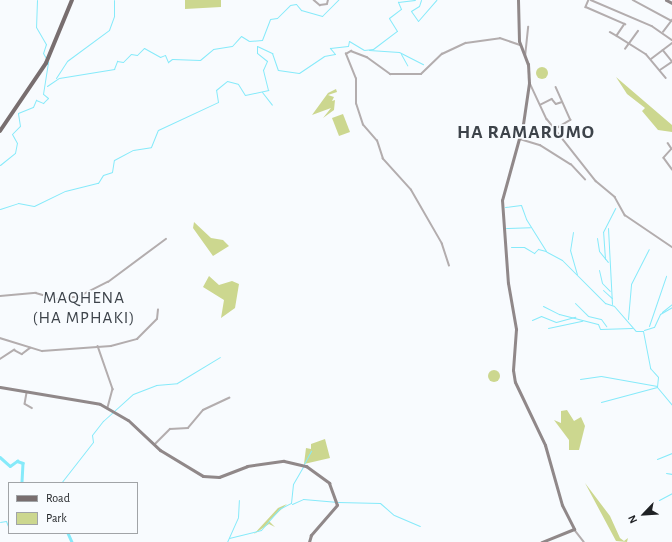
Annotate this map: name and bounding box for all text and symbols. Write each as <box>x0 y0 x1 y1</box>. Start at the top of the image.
district label: HA RAMARUMO <box>457 122 595 144</box>
district label: MAQHENA (HA MPHAKI) <box>33 288 135 328</box>
legend <box>8 482 138 534</box>
text: Road <box>46 492 70 504</box>
north arrow <box>624 494 664 534</box>
text: Park <box>46 512 67 524</box>
text: N <box>626 513 639 525</box>

